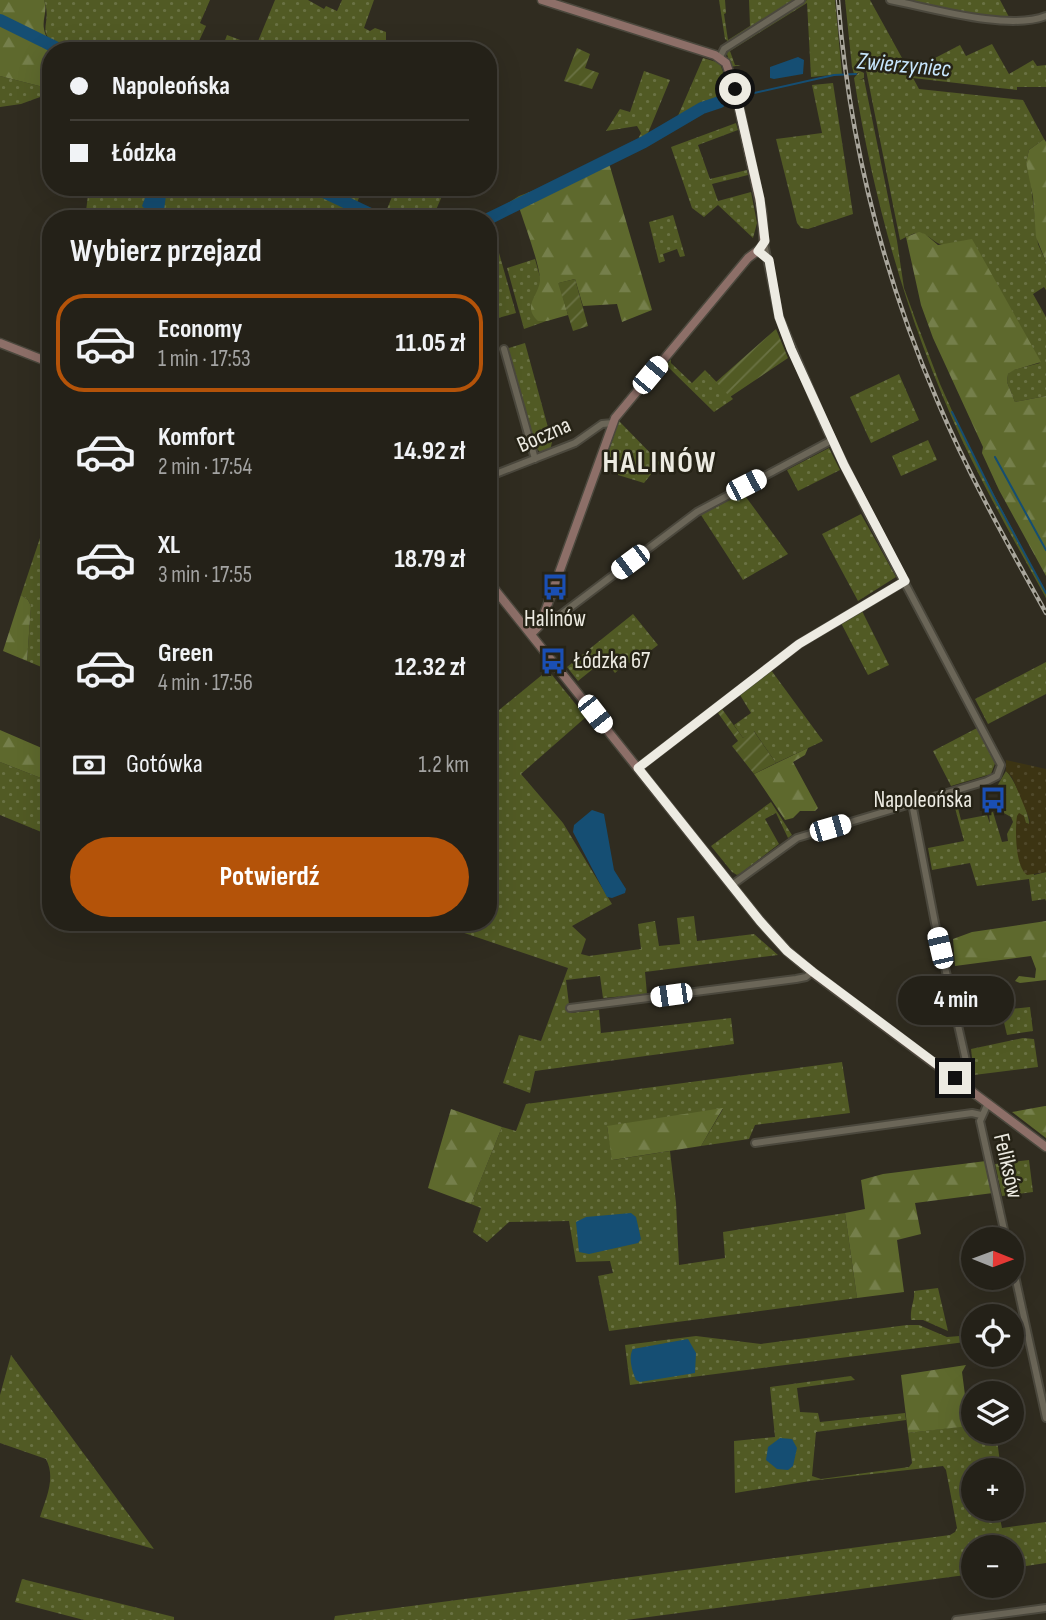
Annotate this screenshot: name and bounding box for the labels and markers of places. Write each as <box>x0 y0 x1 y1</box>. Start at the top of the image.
bus stop icon: Halinów <box>540 572 570 602</box>
place label: Halinów <box>524 605 586 633</box>
bus stop icon: Łódzka 67 <box>538 646 568 676</box>
place label: Łódzka 67 <box>573 647 650 675</box>
bus stop icon: Napoleońska <box>978 785 1008 815</box>
place label: Napoleońska <box>874 786 972 814</box>

